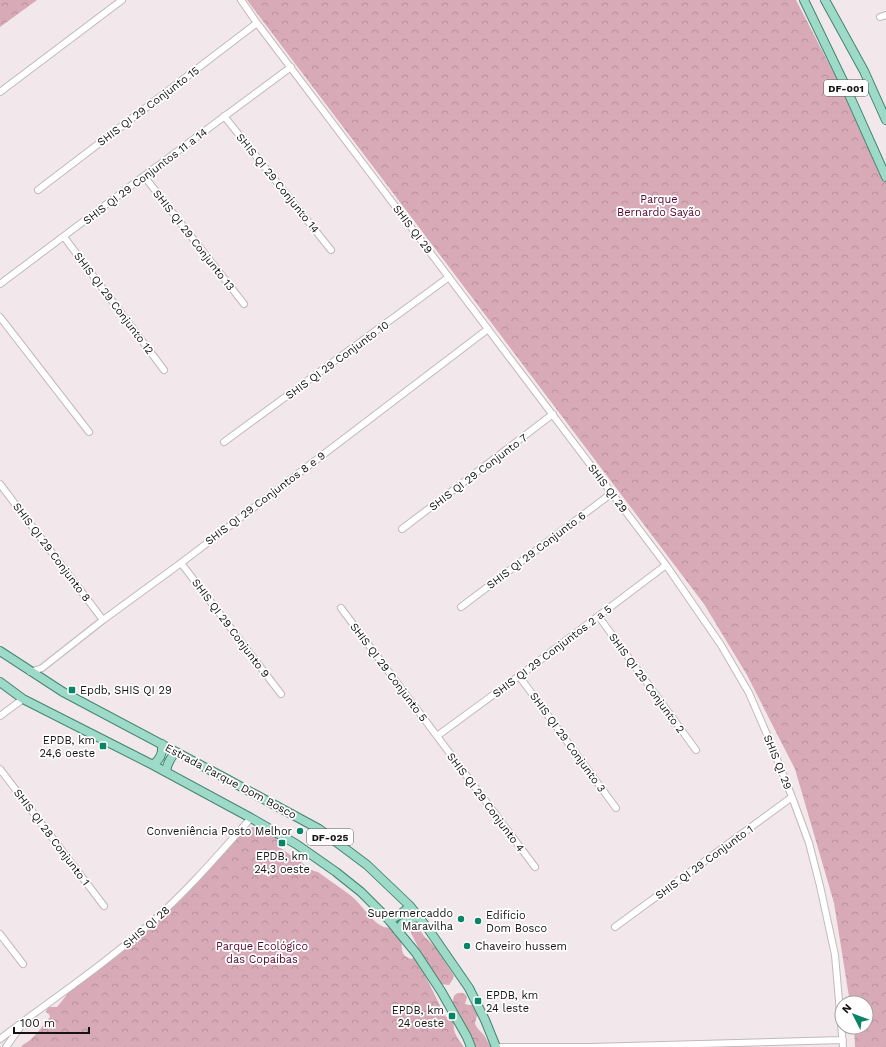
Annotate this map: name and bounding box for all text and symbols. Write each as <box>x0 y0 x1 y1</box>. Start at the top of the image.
street label: SHIS QI 29 Conjunto 15 <box>95 64 202 149</box>
road number: DF-001 <box>824 80 868 96</box>
street label: SHIS QI 29 Conjuntos 11 a 14 <box>81 125 210 227</box>
street label: SHIS QI 29 Conjunto 14 <box>233 131 322 236</box>
street label: SHIS QI 29 Conjunto 13 <box>150 187 237 293</box>
park label: Parque Bernardo Sayão <box>617 193 701 219</box>
street label: SHIS QI 29 <box>390 202 435 256</box>
street label: SHIS QI 29 Conjunto 12 <box>71 250 156 357</box>
street label: SHIS QI 29 Conjunto 10 <box>283 318 392 402</box>
street label: SHIS QI 29 Conjunto 7 <box>427 431 530 514</box>
street label: SHIS QI 29 Conjuntos 8 e 9 <box>203 449 328 548</box>
street label: SHIS QI 29 <box>585 461 630 515</box>
street label: SHIS QI 29 Conjunto 8 <box>10 500 93 605</box>
street label: SHIS QI 29 Conjunto 6 <box>484 509 589 592</box>
street label: SHIS QI 29 Conjunto 9 <box>189 576 272 681</box>
street label: SHIS QI 29 Conjuntos 2 a 5 <box>490 602 614 700</box>
street label: SHIS QI 29 Conjunto 5 <box>347 620 430 724</box>
street label: SHIS QI 29 Conjunto 2 <box>606 631 687 736</box>
place label: Epdb, SHIS QI 29 <box>80 684 172 697</box>
marker: Epdb, SHIS QI 29 <box>67 685 77 695</box>
street label: SHIS QI 29 Conjunto 3 <box>527 690 608 795</box>
street label: SHIS QI 29 <box>761 733 794 792</box>
place label: EPDB, km 24,6 oeste <box>39 734 95 760</box>
marker: EPDB, km 24,6 oeste <box>98 741 108 751</box>
street label: Estrada Parque Dom Bosco <box>163 741 299 822</box>
street label: SHIS QI 29 Conjunto 4 <box>444 750 527 855</box>
street label: SHIS QI 28 Conjunto 1 <box>11 786 92 888</box>
street label: SHIS QI 29 Conjunto 1 <box>653 823 756 902</box>
place label: Conveniência Posto Melhor <box>147 825 293 838</box>
marker: Conveniência Posto Melhor <box>295 826 305 836</box>
road number: DF-025 <box>307 829 353 845</box>
marker: EPDB, km 24,3 oeste <box>277 838 287 848</box>
place label: EPDB, km 24,3 oeste <box>254 850 310 876</box>
street label: SHIS QI 28 <box>120 903 172 951</box>
place label: Supermercaddo Maravilha <box>368 907 453 933</box>
place label: Edifício Dom Bosco <box>486 909 547 935</box>
marker: Supermercaddo Maravilha <box>456 914 466 924</box>
marker: Edifício Dom Bosco <box>473 916 483 926</box>
park label: Parque Ecológico das Copaíbas <box>216 940 308 966</box>
place label: Chaveiro hussem <box>475 940 567 953</box>
marker: Chaveiro hussem <box>462 941 472 951</box>
place label: EPDB, km 24 leste <box>486 989 538 1015</box>
north arrow <box>834 995 874 1035</box>
marker: EPDB, km 24 leste <box>473 996 483 1006</box>
text: N <box>839 1001 854 1016</box>
place label: EPDB, km 24 oeste <box>392 1004 444 1030</box>
scale bar <box>14 1009 89 1035</box>
marker: EPDB, km 24 oeste <box>447 1011 457 1021</box>
text: 100 m <box>20 1016 55 1030</box>

